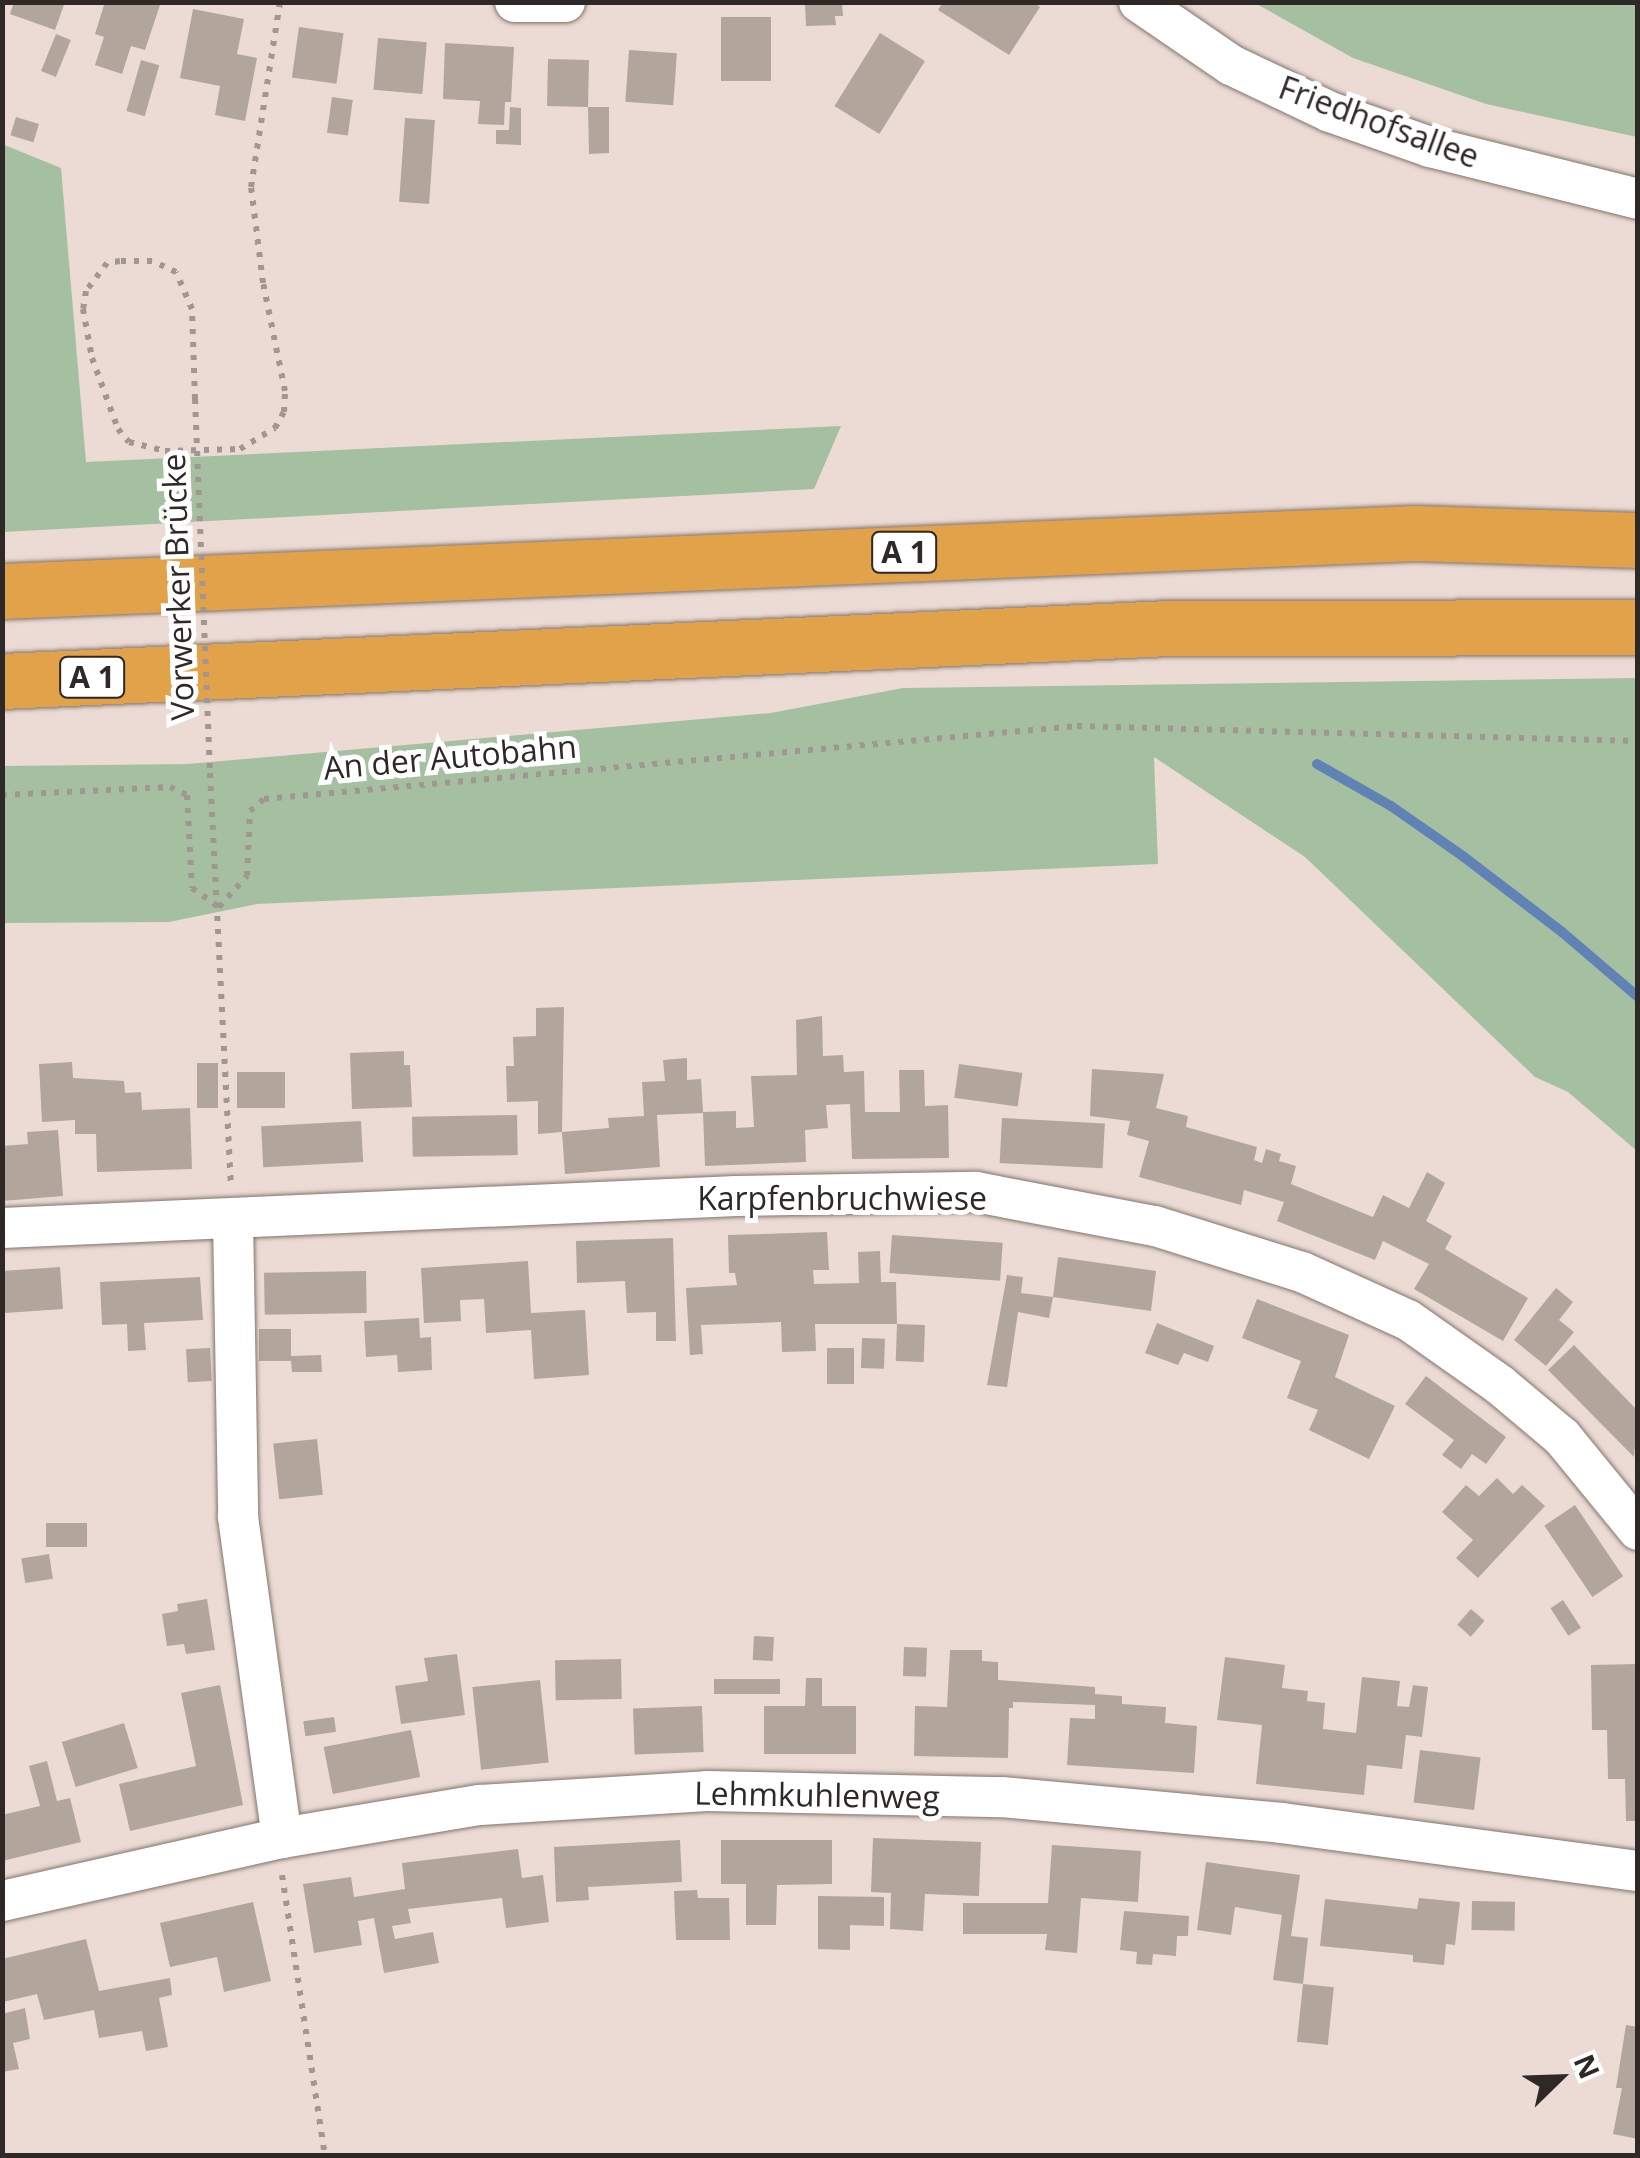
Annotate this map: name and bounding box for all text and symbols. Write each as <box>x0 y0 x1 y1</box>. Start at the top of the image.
street label: Friedhofsallee <box>1274 68 1484 176</box>
street label: Vorwerker Brücke <box>154 453 202 721</box>
road number: A 1 <box>869 527 939 577</box>
road number: A 1 <box>57 652 127 702</box>
street label: An der Autobahn <box>322 727 578 787</box>
street label: Karpfenbruchwiese <box>697 1179 987 1217</box>
street label: Lehmkuhlenweg <box>694 1774 940 1816</box>
north arrow <box>1510 2028 1610 2128</box>
text: N <box>1566 2048 1610 2084</box>

